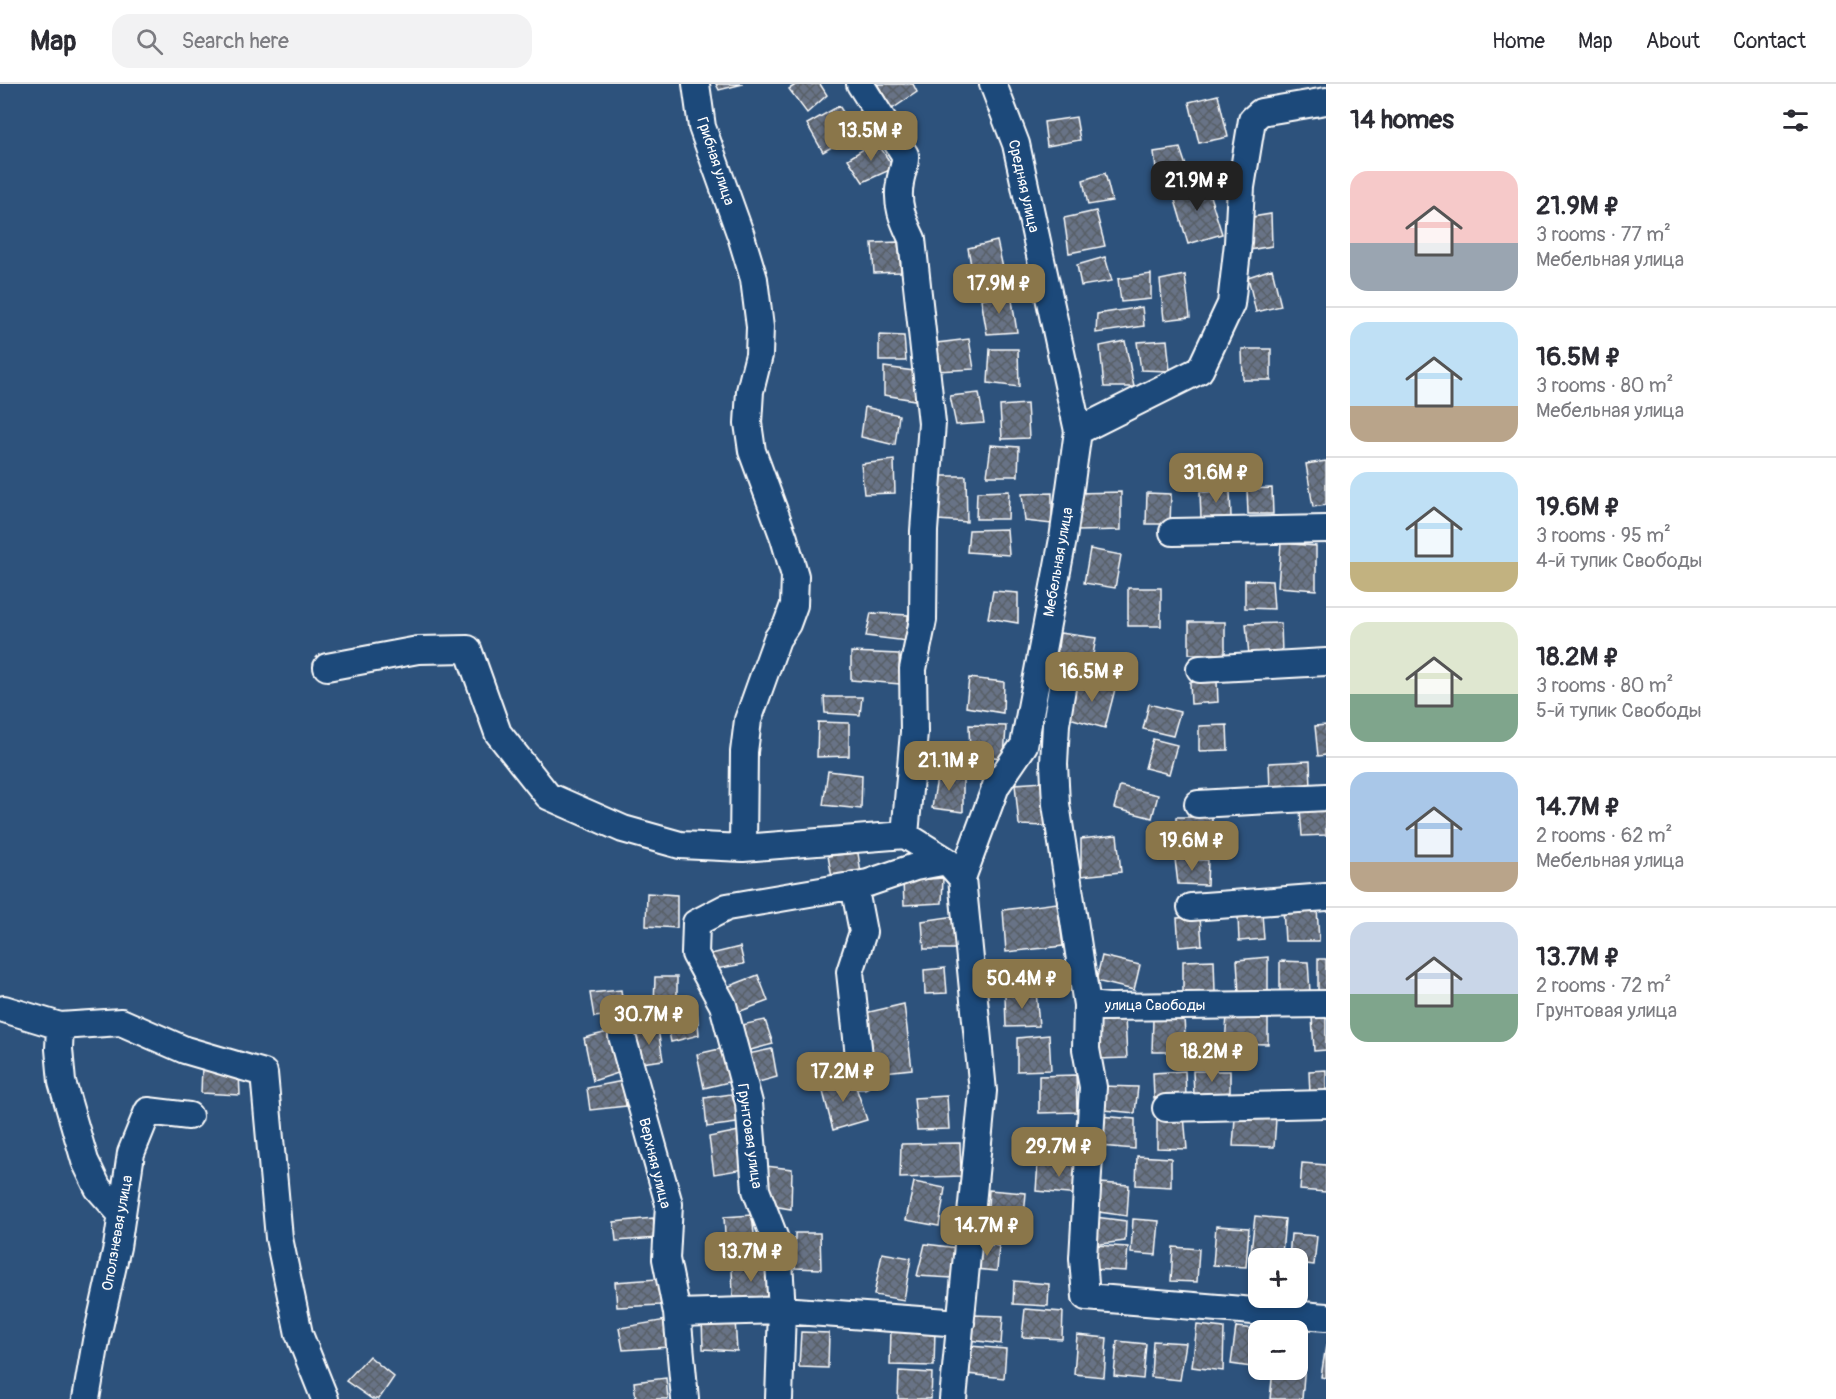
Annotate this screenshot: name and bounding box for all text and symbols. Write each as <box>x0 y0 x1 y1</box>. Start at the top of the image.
search box <box>112 14 532 68</box>
text: Map <box>30 24 76 59</box>
icon: search <box>133 25 166 58</box>
text: Search here <box>181 27 289 55</box>
text: Home <box>1492 28 1545 55</box>
text: Map <box>1578 28 1613 55</box>
text: About <box>1646 28 1700 55</box>
text: Contact <box>1733 28 1806 55</box>
text: 14 homes <box>1350 104 1454 136</box>
icon: filters <box>1779 104 1812 137</box>
pin: 13.5M ₽ <box>816 111 926 162</box>
street label: Грибная улица <box>692 115 739 208</box>
text: 13.5M ₽ <box>839 118 903 143</box>
street label: Средняя улица <box>1004 138 1043 235</box>
pin: 21.9M ₽ <box>1142 161 1252 212</box>
text: 21.9M ₽ <box>1165 168 1229 193</box>
text: 21.9M ₽ <box>1536 190 1620 222</box>
icon: home <box>1398 195 1470 267</box>
text: 3 rooms · 77 m² <box>1536 222 1671 247</box>
text: Мебельная улица <box>1536 247 1684 272</box>
pin: 17.9M ₽ <box>944 264 1054 315</box>
text: 17.9M ₽ <box>967 271 1031 296</box>
text: 16.5M ₽ <box>1536 341 1621 373</box>
icon: home <box>1398 346 1470 418</box>
text: 3 rooms · 80 m² <box>1536 373 1673 398</box>
text: Мебельная улица <box>1536 398 1684 423</box>
pin: 31.6M ₽ <box>1161 453 1271 504</box>
text: 31.6M ₽ <box>1183 460 1249 485</box>
text: 19.6M ₽ <box>1536 491 1620 523</box>
icon: home <box>1398 496 1470 568</box>
street label: Мебельная улица <box>1039 506 1077 618</box>
text: 3 rooms · 95 m² <box>1536 523 1671 548</box>
text: 4-й тупик Свободы <box>1536 548 1702 573</box>
text: 18.2M ₽ <box>1536 641 1619 673</box>
icon: home <box>1398 646 1470 718</box>
pin: 16.5M ₽ <box>1037 652 1147 703</box>
text: 16.5M ₽ <box>1059 659 1125 684</box>
text: 3 rooms · 80 m² <box>1536 673 1673 698</box>
text: 5-й тупик Свободы <box>1536 698 1702 723</box>
pin: 21.1M ₽ <box>894 741 1004 792</box>
text: 21.1M ₽ <box>918 748 980 773</box>
text: 14.7M ₽ <box>1536 791 1621 823</box>
icon: home <box>1398 796 1470 868</box>
pin: 19.6M ₽ <box>1137 821 1247 872</box>
text: 2 rooms · 62 m² <box>1536 823 1672 848</box>
text: 19.6M ₽ <box>1160 828 1224 853</box>
text: Мебельная улица <box>1536 848 1684 873</box>
text: 13.7M ₽ <box>1536 941 1620 973</box>
icon: home <box>1398 946 1470 1018</box>
pin: 50.4M ₽ <box>967 959 1077 1010</box>
text: 50.4M ₽ <box>986 966 1058 991</box>
text: 2 rooms · 72 m² <box>1536 973 1671 998</box>
pin: 30.7M ₽ <box>594 995 704 1046</box>
street label: улица Свободы <box>1104 996 1205 1015</box>
text: Грунтовая улица <box>1536 998 1677 1023</box>
text: 30.7M ₽ <box>614 1002 684 1027</box>
pin: 18.2M ₽ <box>1157 1032 1267 1083</box>
text: 18.2M ₽ <box>1180 1039 1244 1064</box>
pin: 17.2M ₽ <box>788 1052 898 1103</box>
text: 17.2M ₽ <box>811 1059 875 1084</box>
street label: Грунтовая улица <box>733 1082 766 1190</box>
street label: Верхняя улица <box>634 1116 675 1210</box>
pin: 29.7M ₽ <box>1004 1127 1114 1178</box>
text: 29.7M ₽ <box>1025 1134 1093 1159</box>
street label: Оползневая улица <box>98 1174 137 1292</box>
pin: 14.7M ₽ <box>932 1206 1042 1257</box>
text: 14.7M ₽ <box>954 1213 1020 1238</box>
pin: 13.7M ₽ <box>696 1232 806 1283</box>
text: 13.7M ₽ <box>719 1239 783 1264</box>
map controls <box>1248 1248 1308 1380</box>
button: + <box>1248 1248 1308 1308</box>
button: − <box>1248 1320 1308 1380</box>

